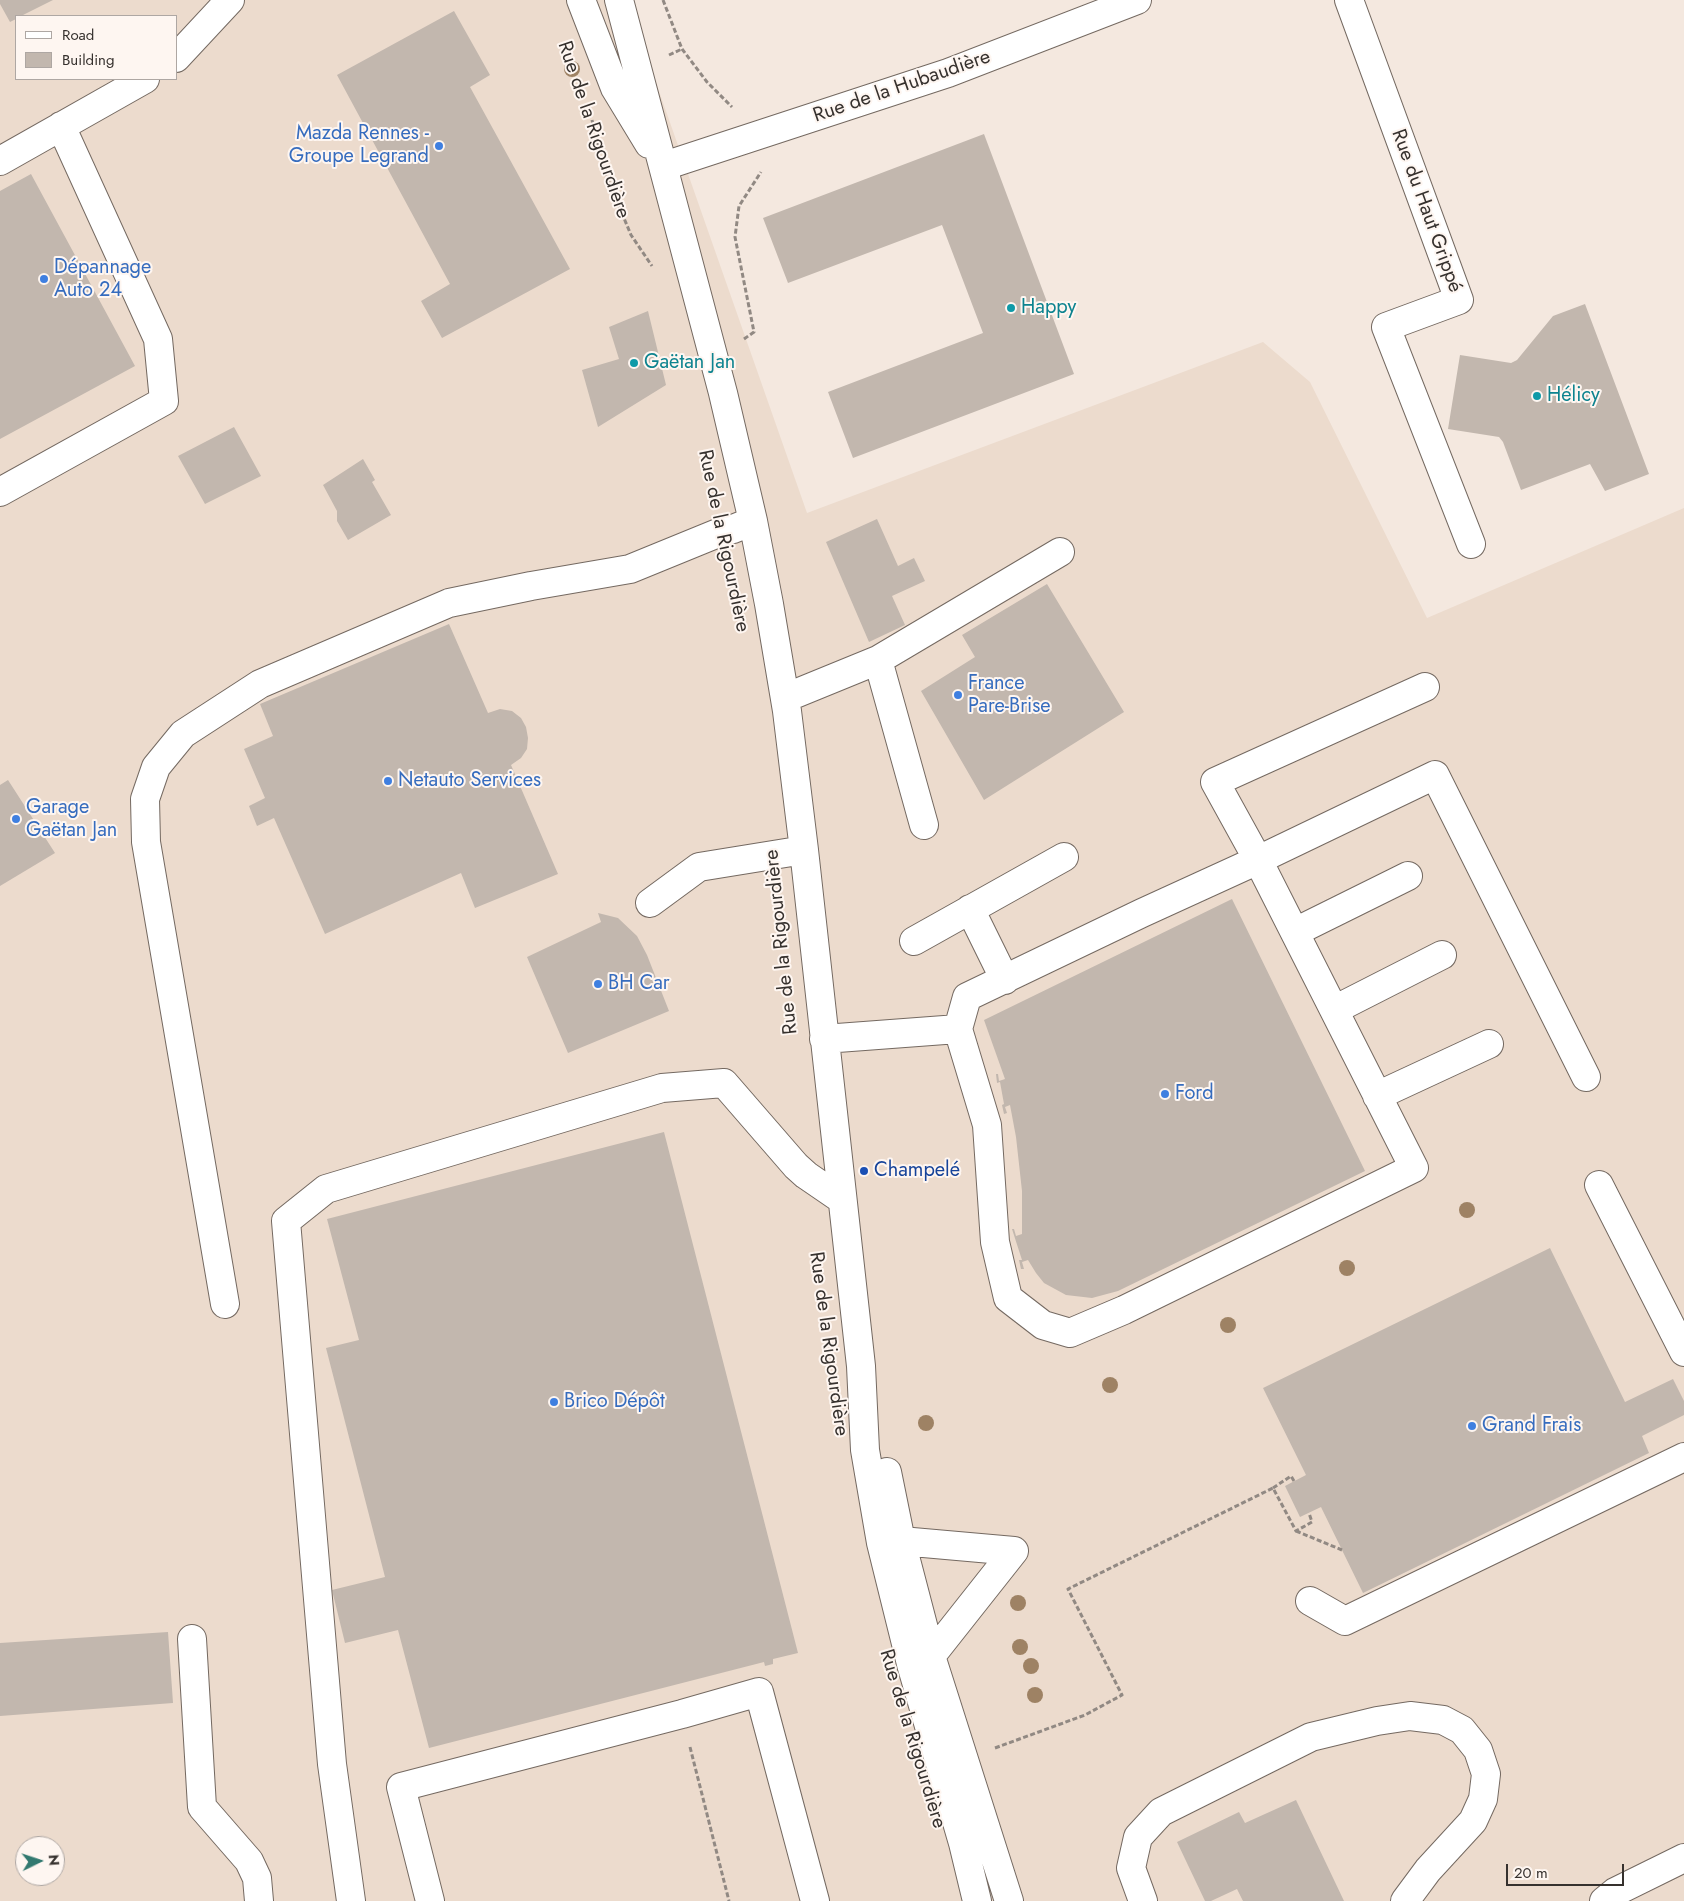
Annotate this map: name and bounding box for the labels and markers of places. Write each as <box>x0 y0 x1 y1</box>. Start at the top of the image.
place label: Mazda Rennes - Groupe Legrand <box>289 122 429 169</box>
marker: Mazda Rennes - Groupe Legrand <box>433 140 445 152</box>
place label: Dépannage Auto 24 <box>54 256 151 303</box>
marker: Dépannage Auto 24 <box>38 273 50 285</box>
place label: Happy <box>1021 296 1076 320</box>
marker: Happy <box>1005 302 1017 314</box>
place label: Gaëtan Jan <box>644 351 735 375</box>
marker: Gaëtan Jan <box>628 357 640 369</box>
place label: Hélicy <box>1547 384 1600 408</box>
marker: Hélicy <box>1531 390 1543 402</box>
place label: France Pare-Brise <box>968 672 1051 719</box>
marker: France Pare-Brise <box>952 689 964 701</box>
place label: Netauto Services <box>398 769 541 793</box>
marker: Netauto Services <box>382 775 394 787</box>
place label: Garage Gaëtan Jan <box>26 796 117 843</box>
marker: Garage Gaëtan Jan <box>10 813 22 825</box>
place label: BH Car <box>608 972 670 996</box>
marker: BH Car <box>592 978 604 990</box>
place label: Ford <box>1175 1082 1214 1106</box>
marker: Ford <box>1159 1088 1171 1100</box>
place label: Champelé <box>874 1159 960 1183</box>
marker: Champelé <box>858 1165 870 1177</box>
place label: Brico Dépôt <box>564 1390 665 1414</box>
marker: Brico Dépôt <box>548 1396 560 1408</box>
place label: Grand Frais <box>1482 1414 1581 1438</box>
marker: Grand Frais <box>1466 1420 1478 1432</box>

